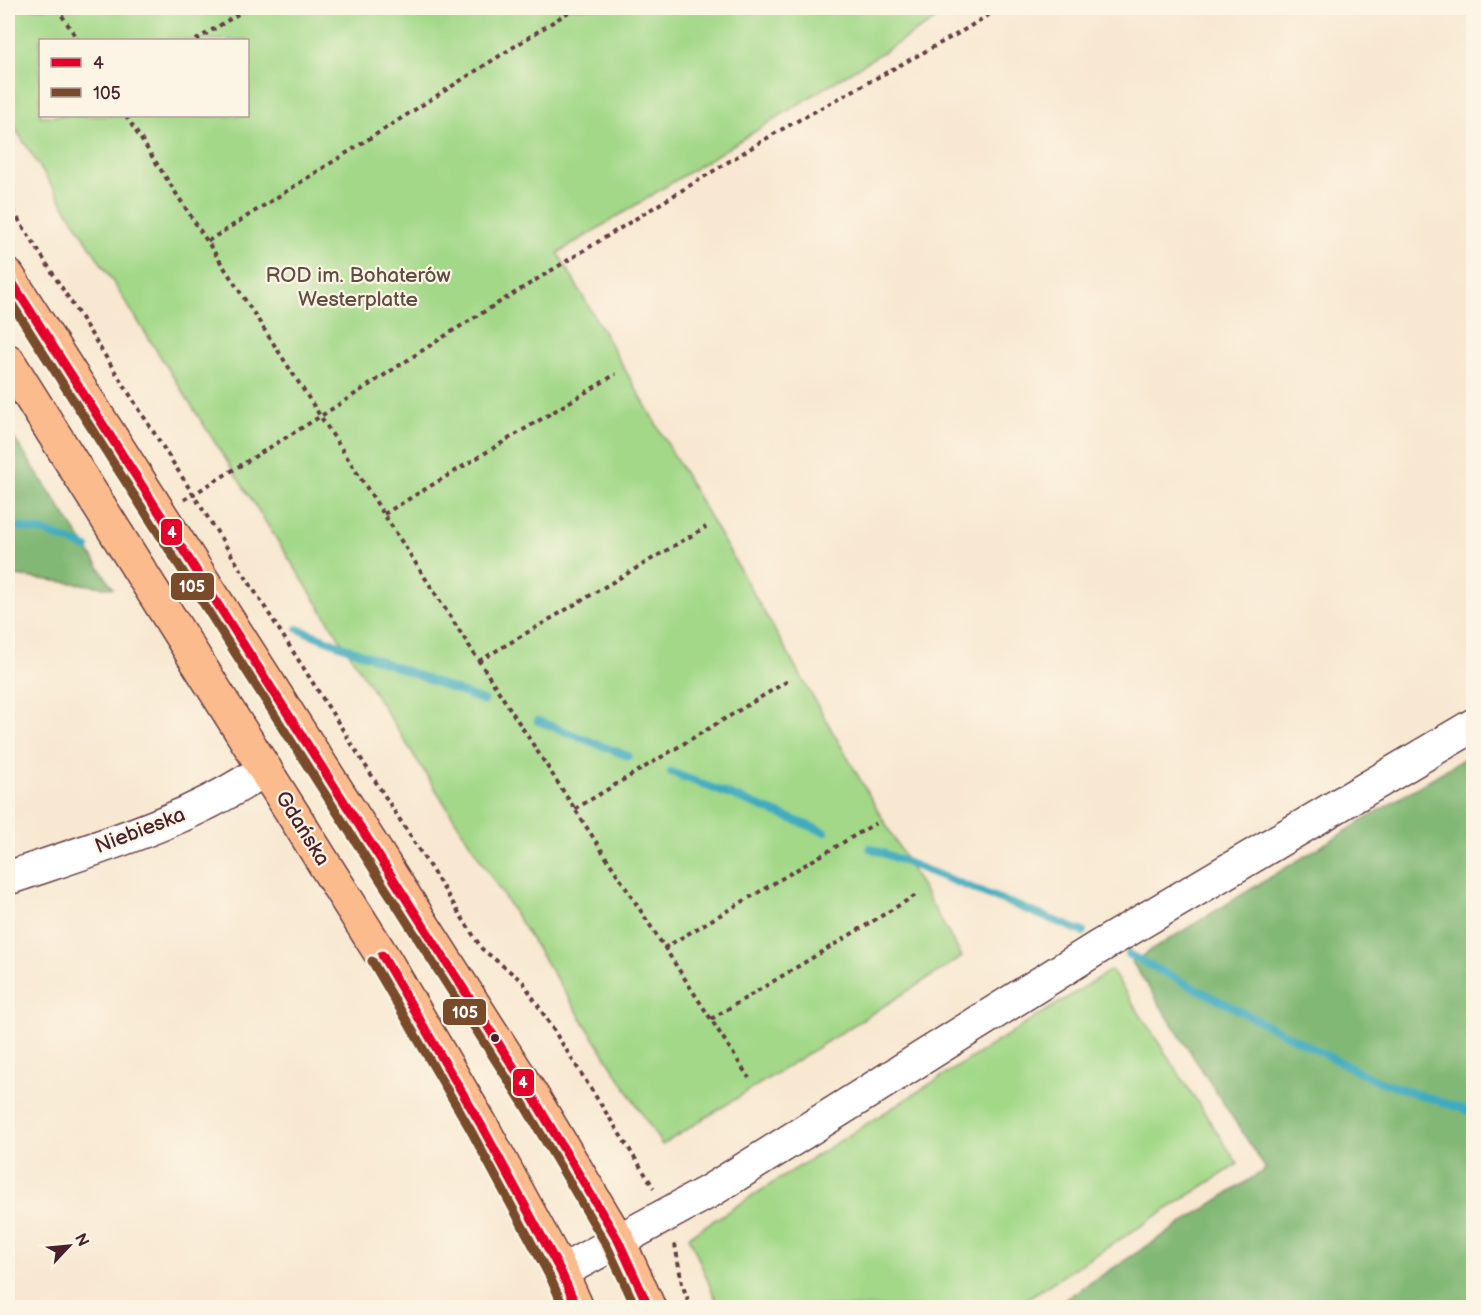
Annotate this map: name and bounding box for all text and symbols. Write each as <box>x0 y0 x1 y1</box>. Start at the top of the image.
legend <box>39 39 249 117</box>
text: 4 <box>93 53 104 74</box>
text: 105 <box>93 83 121 104</box>
park label: ROD im. Bohaterów Westerplatte <box>265 263 451 312</box>
line badge: 4 <box>160 518 183 546</box>
text: 4 <box>167 524 177 543</box>
line badge: 105 <box>170 572 215 601</box>
text: 105 <box>179 578 205 597</box>
street label: Gdańska <box>270 786 335 870</box>
street label: Niebieska <box>92 802 189 859</box>
line badge: 105 <box>442 998 487 1026</box>
text: 105 <box>452 1004 478 1023</box>
unlabelled marker <box>489 1032 501 1044</box>
line badge: 4 <box>512 1068 535 1097</box>
text: 4 <box>518 1074 528 1093</box>
north arrow <box>39 1216 99 1276</box>
text: N <box>70 1231 92 1250</box>

